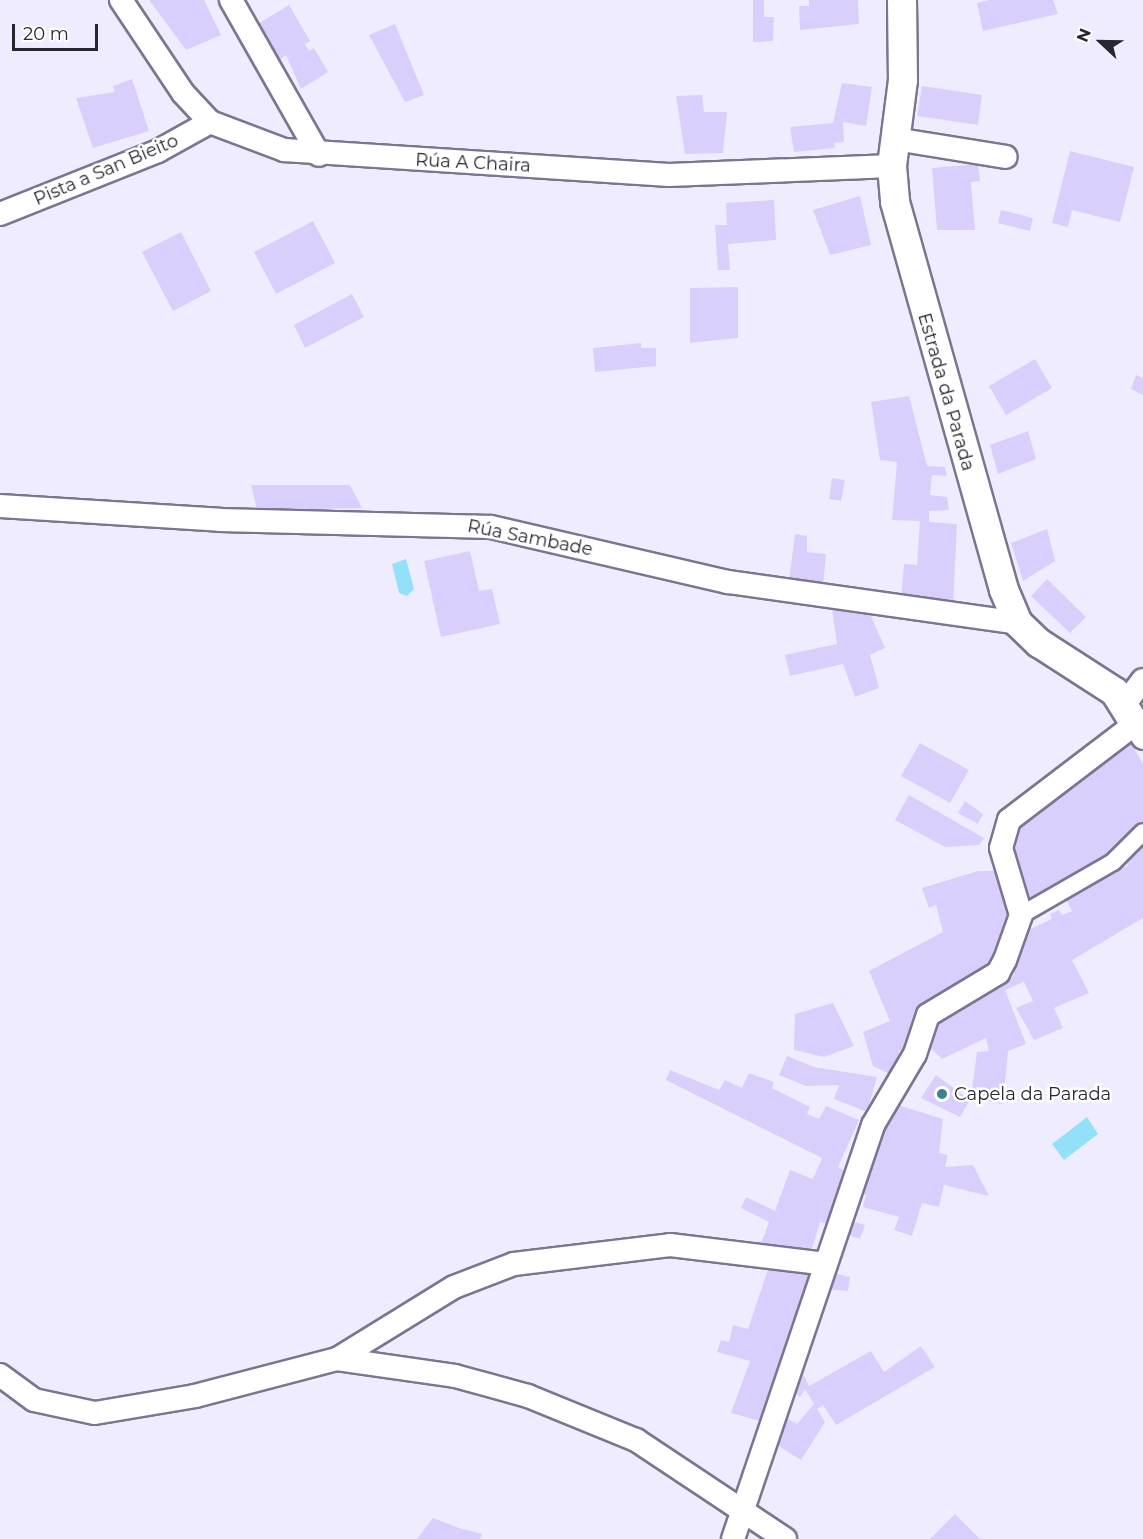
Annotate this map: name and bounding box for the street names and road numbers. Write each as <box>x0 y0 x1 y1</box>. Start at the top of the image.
street label: Pista a San Bieito <box>30 130 182 210</box>
street label: Rúa A Chaira <box>415 149 531 177</box>
street label: Estrada da Parada <box>913 310 979 474</box>
street label: Rúa Sambade <box>466 515 594 561</box>

